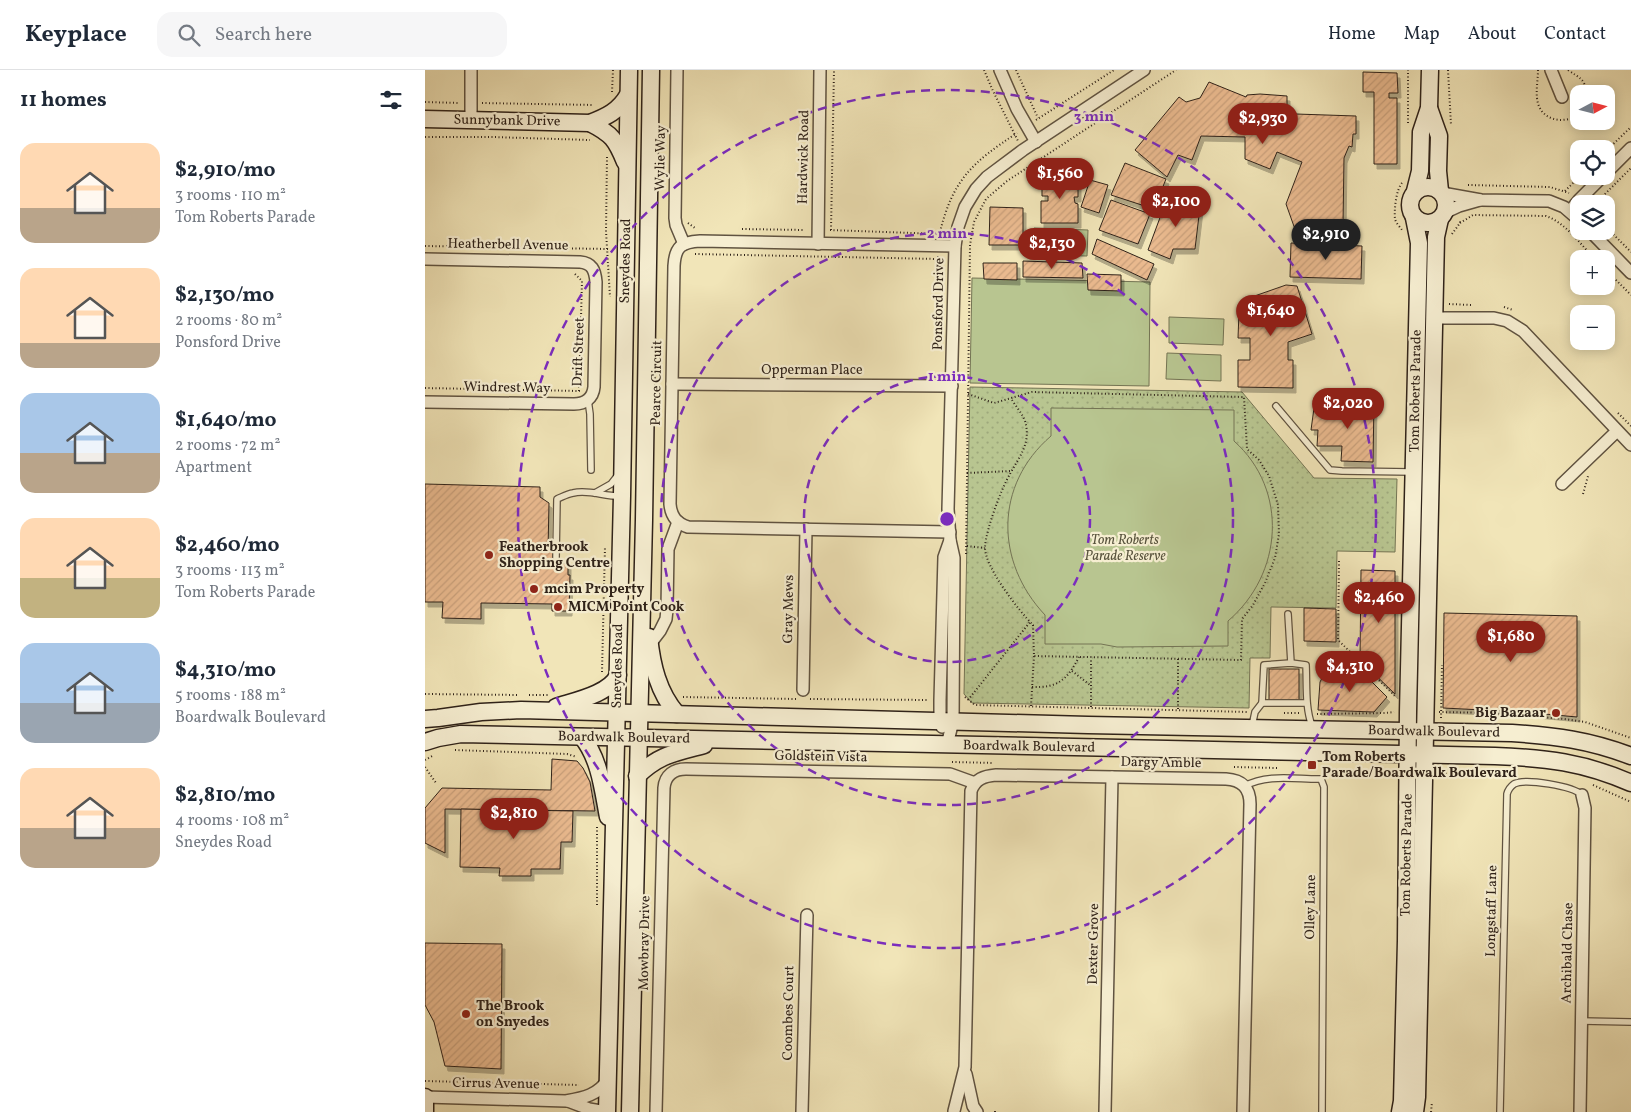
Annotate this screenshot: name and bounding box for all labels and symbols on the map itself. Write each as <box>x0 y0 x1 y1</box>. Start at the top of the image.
north arrow <box>1570 85 1615 130</box>
pin: $2,930 <box>1222 102 1304 145</box>
text: 3 min <box>1074 107 1114 128</box>
street label: Hardwick Road <box>794 110 814 204</box>
street label: Sunnybank Drive <box>453 111 561 131</box>
street label: Wylie Way <box>651 125 671 191</box>
pin: $1,560 <box>1019 158 1101 200</box>
pin: $2,100 <box>1135 186 1217 228</box>
street label: Sneydes Road <box>616 218 636 304</box>
pin: $2,910 <box>1285 218 1367 261</box>
text: 2 min <box>927 224 967 245</box>
pin: $2,130 <box>1011 228 1093 270</box>
street label: Heatherbell Avenue <box>447 234 569 256</box>
street label: Ponsford Drive <box>929 257 949 350</box>
pin: $1,640 <box>1230 294 1312 337</box>
street label: Drift Street <box>568 317 590 387</box>
street label: Tom Roberts Parade <box>1405 329 1427 453</box>
street label: Pearce Circuit <box>647 340 667 426</box>
street label: Opperman Place <box>761 361 863 380</box>
text: 1 min <box>928 367 966 388</box>
street label: Windrest Way <box>463 378 551 398</box>
pin: $2,020 <box>1307 388 1389 430</box>
centre of rings <box>938 510 956 528</box>
park label: Tom Roberts Parade Reserve <box>1084 531 1166 566</box>
place label: Featherbrook Shopping Centre <box>499 538 610 573</box>
marker: Featherbrook Shopping Centre <box>483 549 495 561</box>
street label: Gray Mews <box>779 574 799 644</box>
place label: mcim Property <box>544 580 644 599</box>
pin: $2,460 <box>1338 582 1420 624</box>
marker: mcim Property <box>528 583 540 595</box>
place label: MICM Point Cook <box>568 598 685 617</box>
marker: MICM Point Cook <box>552 601 564 613</box>
pin: $1,680 <box>1470 620 1552 663</box>
street label: Sneydes Road <box>608 623 628 709</box>
pin: $4,310 <box>1309 650 1391 693</box>
place label: Big Bazaar <box>1475 704 1546 723</box>
marker: Big Bazaar <box>1550 707 1562 719</box>
street label: Boardwalk Boulevard <box>1368 721 1500 743</box>
street label: Boardwalk Boulevard <box>558 727 690 749</box>
street label: Boardwalk Boulevard <box>963 736 1095 758</box>
street label: Goldstein Vista <box>774 747 868 767</box>
place label: Tom Roberts Parade/Boardwalk Boulevard <box>1322 748 1517 783</box>
street label: Dargy Amble <box>1120 753 1202 773</box>
marker: Tom Roberts Parade/Boardwalk Boulevard <box>1306 759 1318 771</box>
street label: Tom Roberts Parade <box>1396 793 1418 917</box>
pin: $2,810 <box>473 798 555 840</box>
street label: Longstaff Lane <box>1482 864 1502 957</box>
street label: Olley Lane <box>1301 874 1321 940</box>
street label: Mowbray Drive <box>635 895 655 991</box>
street label: Archibald Chase <box>1558 902 1578 1004</box>
street label: Dexter Grove <box>1084 903 1104 985</box>
street label: Coombes Court <box>779 965 799 1061</box>
place label: The Brook on Snyedes <box>476 997 549 1032</box>
marker: The Brook on Snyedes <box>460 1008 472 1020</box>
street label: Cirrus Avenue <box>452 1074 540 1094</box>

